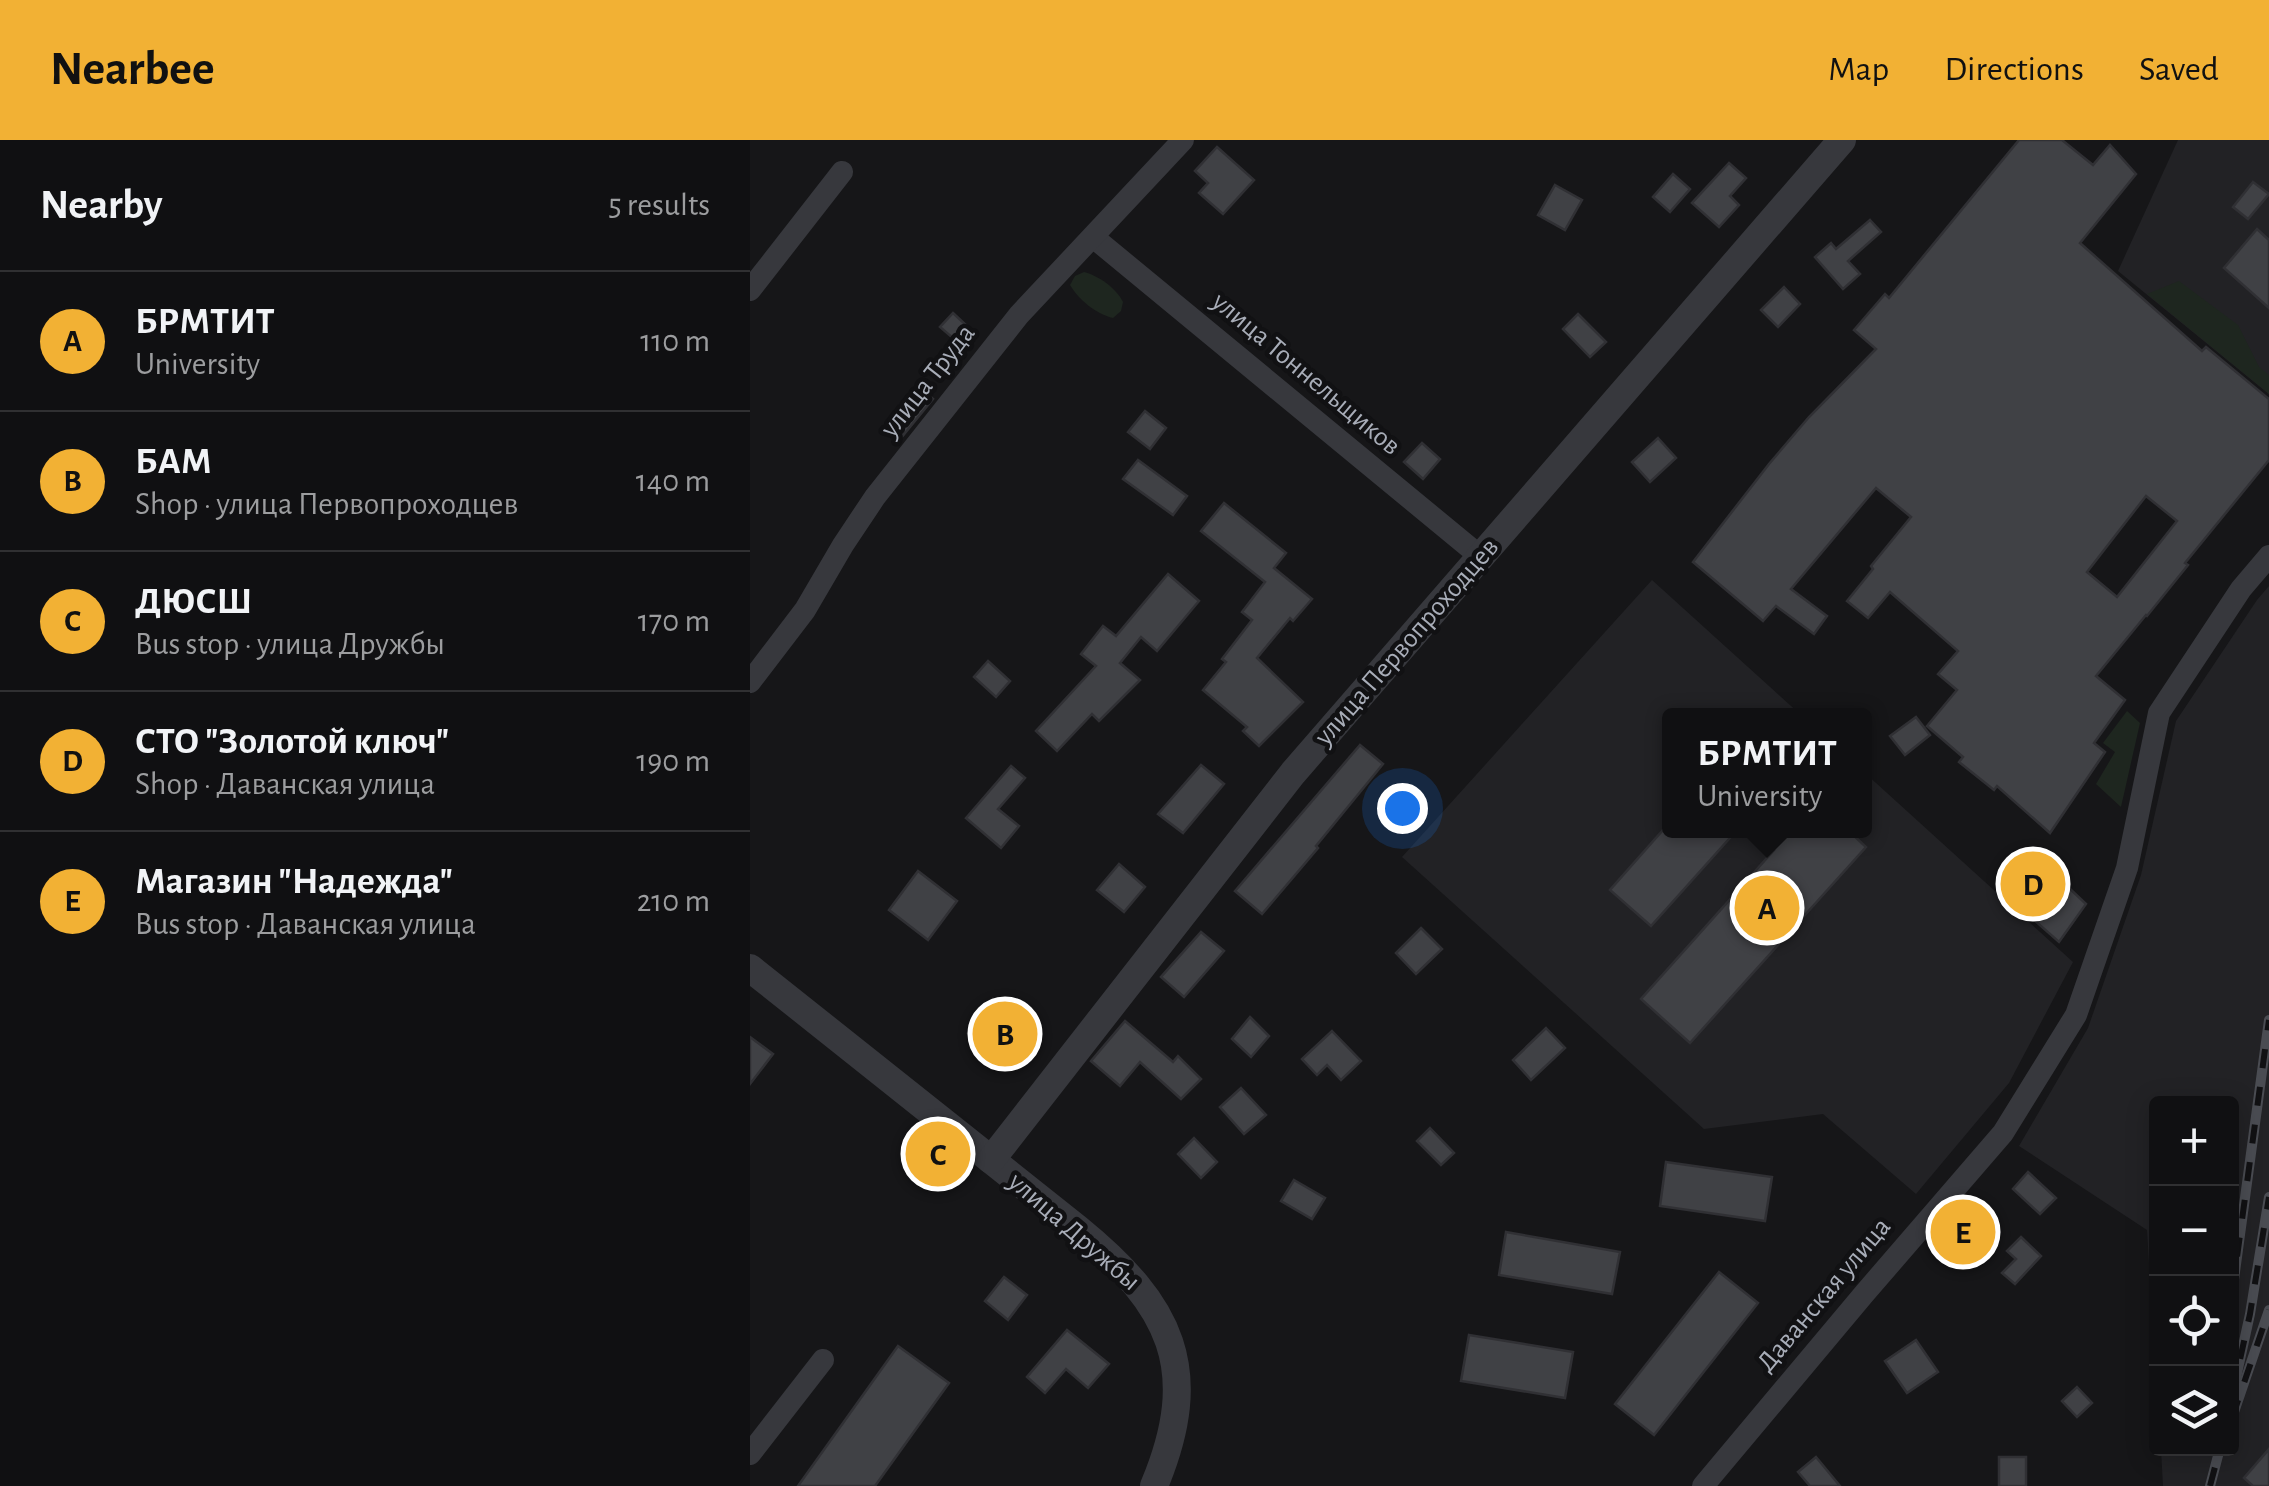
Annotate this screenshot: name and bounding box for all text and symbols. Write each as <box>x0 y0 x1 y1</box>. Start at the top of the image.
text: Nearbee <box>50 46 215 94</box>
text: Map <box>1828 52 1889 87</box>
text: Directions <box>1944 52 2084 87</box>
text: Saved <box>2139 52 2219 87</box>
text: Nearby <box>40 184 163 226</box>
text: 5 results <box>608 189 710 221</box>
street label: улица Тоннельщиков <box>1206 287 1406 461</box>
text: БРМТИТ <box>135 303 275 341</box>
street label: улица Труда <box>875 319 981 444</box>
text: A <box>63 325 82 357</box>
text: 110 m <box>640 325 710 357</box>
text: University <box>135 348 260 380</box>
text: БАМ <box>135 443 212 481</box>
text: B <box>63 465 82 497</box>
text: 140 m <box>636 465 710 497</box>
text: Shop · улица Первопроходцев <box>135 488 518 520</box>
street label: улица Первопроходцев <box>1309 533 1504 752</box>
text: ДЮСШ <box>135 583 252 621</box>
text: C <box>64 605 81 637</box>
text: 170 m <box>638 605 710 637</box>
text: Bus stop · улица Дружбы <box>135 628 445 660</box>
popup <box>1662 708 1872 838</box>
text: СТО "Золотой ключ" <box>135 723 449 761</box>
text: БРМТИТ <box>1697 735 1837 773</box>
text: D <box>62 745 83 777</box>
text: 190 m <box>636 745 710 777</box>
text: Shop · Даванская улица <box>135 768 435 800</box>
text: University <box>1697 780 1822 812</box>
your location <box>1377 783 1428 834</box>
pin: D <box>2000 846 2066 922</box>
text: Магазин "Надежда" <box>135 863 453 901</box>
pin: A <box>1734 870 1800 946</box>
text: E <box>64 885 81 917</box>
text: 210 m <box>637 885 710 917</box>
text: Bus stop · Даванская улица <box>135 908 476 940</box>
pin: B <box>972 996 1038 1072</box>
map controls <box>2149 1096 2239 1456</box>
button: + <box>2149 1096 2239 1186</box>
pin: C <box>906 1116 970 1192</box>
street label: улица Дружбы <box>1002 1167 1145 1296</box>
button: − <box>2149 1186 2239 1276</box>
pin: E <box>1930 1194 1996 1270</box>
street label: Даванская улица <box>1752 1213 1896 1377</box>
button: locate <box>2149 1276 2239 1366</box>
button: layers <box>2149 1366 2239 1456</box>

